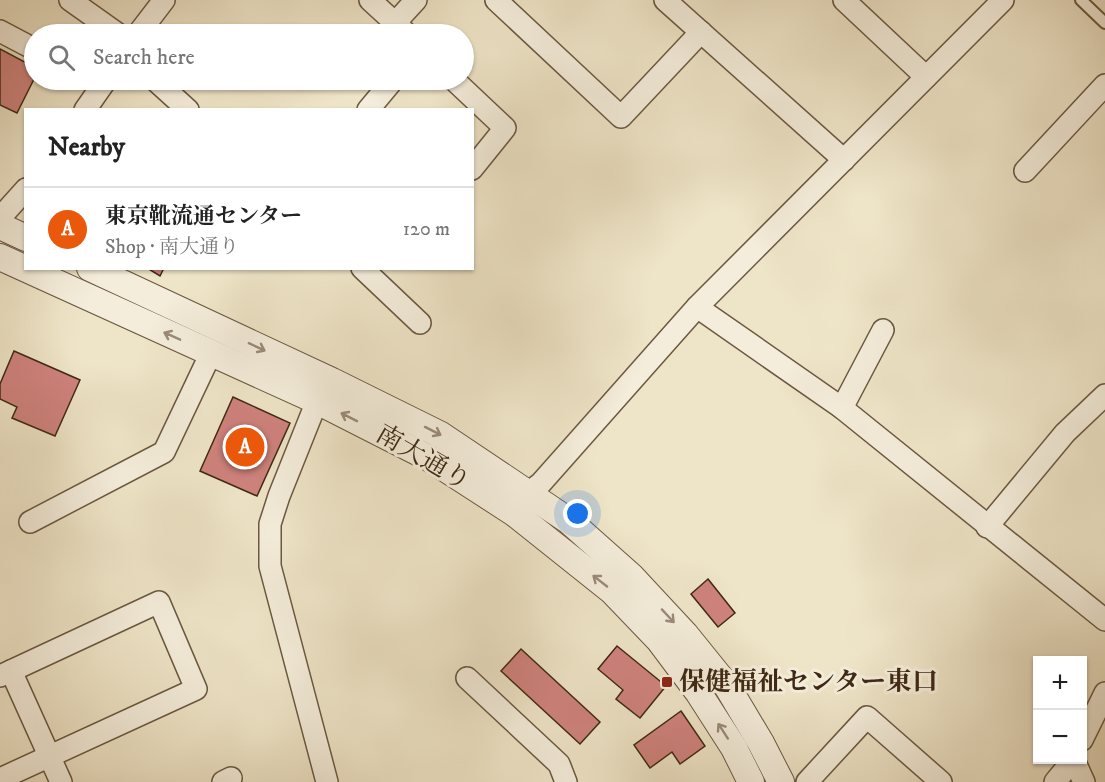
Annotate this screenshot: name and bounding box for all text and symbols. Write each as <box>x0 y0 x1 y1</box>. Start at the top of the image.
search box <box>24 24 474 90</box>
icon: search <box>45 41 78 74</box>
text: Search here <box>93 44 195 71</box>
text: Nearby <box>48 131 125 164</box>
text: 東京靴流通センター <box>105 203 302 230</box>
text: A <box>61 217 74 242</box>
text: 120 m <box>403 217 450 242</box>
text: Shop · 南大通り <box>105 235 239 260</box>
one-way arrow <box>164 329 182 341</box>
one-way arrow <box>248 341 266 353</box>
one-way arrow <box>341 411 359 422</box>
street label: 南大通り <box>370 418 476 498</box>
pin: A <box>226 424 264 470</box>
one-way arrow <box>423 426 441 438</box>
your location <box>563 499 592 528</box>
one-way arrow <box>592 575 608 588</box>
one-way arrow <box>661 608 675 623</box>
map controls <box>1033 656 1087 764</box>
button: + <box>1033 656 1087 710</box>
place label: 保健福祉センター東口 <box>679 666 938 699</box>
marker: 保健福祉センター東口 <box>660 675 674 689</box>
button: − <box>1033 710 1087 764</box>
one-way arrow <box>717 723 729 740</box>

